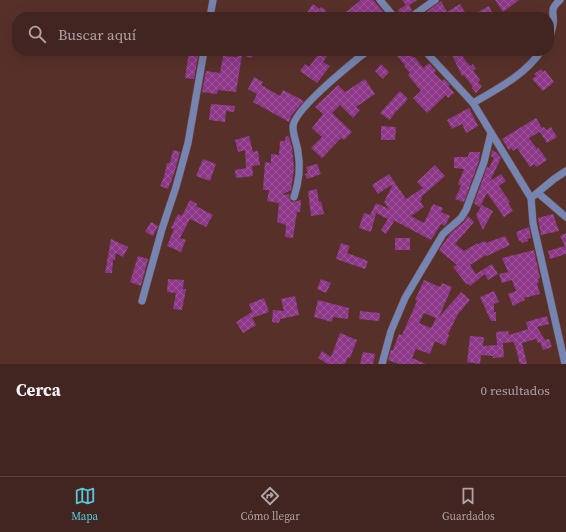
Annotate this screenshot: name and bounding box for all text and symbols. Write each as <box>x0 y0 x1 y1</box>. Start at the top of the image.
search box <box>12 12 554 56</box>
icon: search <box>26 23 48 45</box>
text: Buscar aquí <box>58 24 136 45</box>
text: Cerca <box>16 378 61 402</box>
text: 0 resultados <box>480 382 550 399</box>
tab: Mapa <box>71 485 98 524</box>
tab: Cómo llegar <box>240 485 300 524</box>
tab: Guardados <box>442 485 495 524</box>

